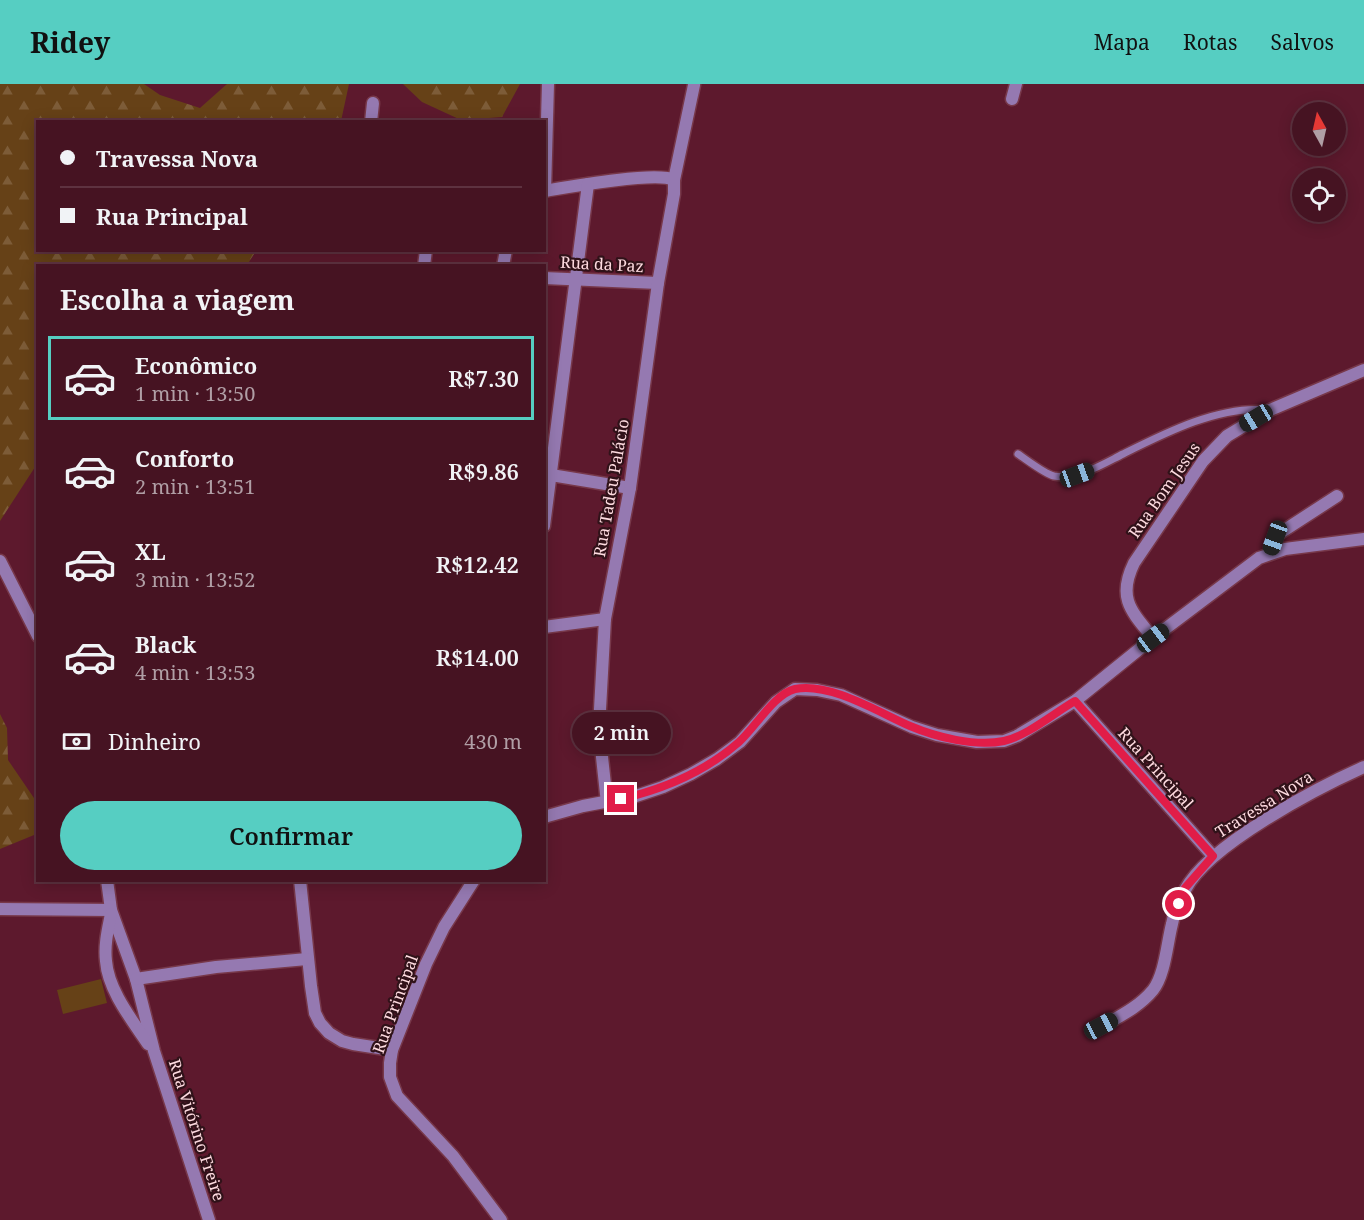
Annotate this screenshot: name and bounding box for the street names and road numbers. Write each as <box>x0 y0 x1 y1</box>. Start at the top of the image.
street label: Rua da Paz <box>560 251 644 277</box>
street label: Rua Tadeu Palácio <box>588 417 634 559</box>
street label: Rua Bom Jesus <box>1123 438 1205 542</box>
street label: Rua Principal <box>1113 722 1199 814</box>
street label: Travessa Nova <box>1211 765 1317 843</box>
street label: Rua Principal <box>367 952 423 1056</box>
street label: Rua Vitórino Freire <box>164 1056 230 1204</box>

